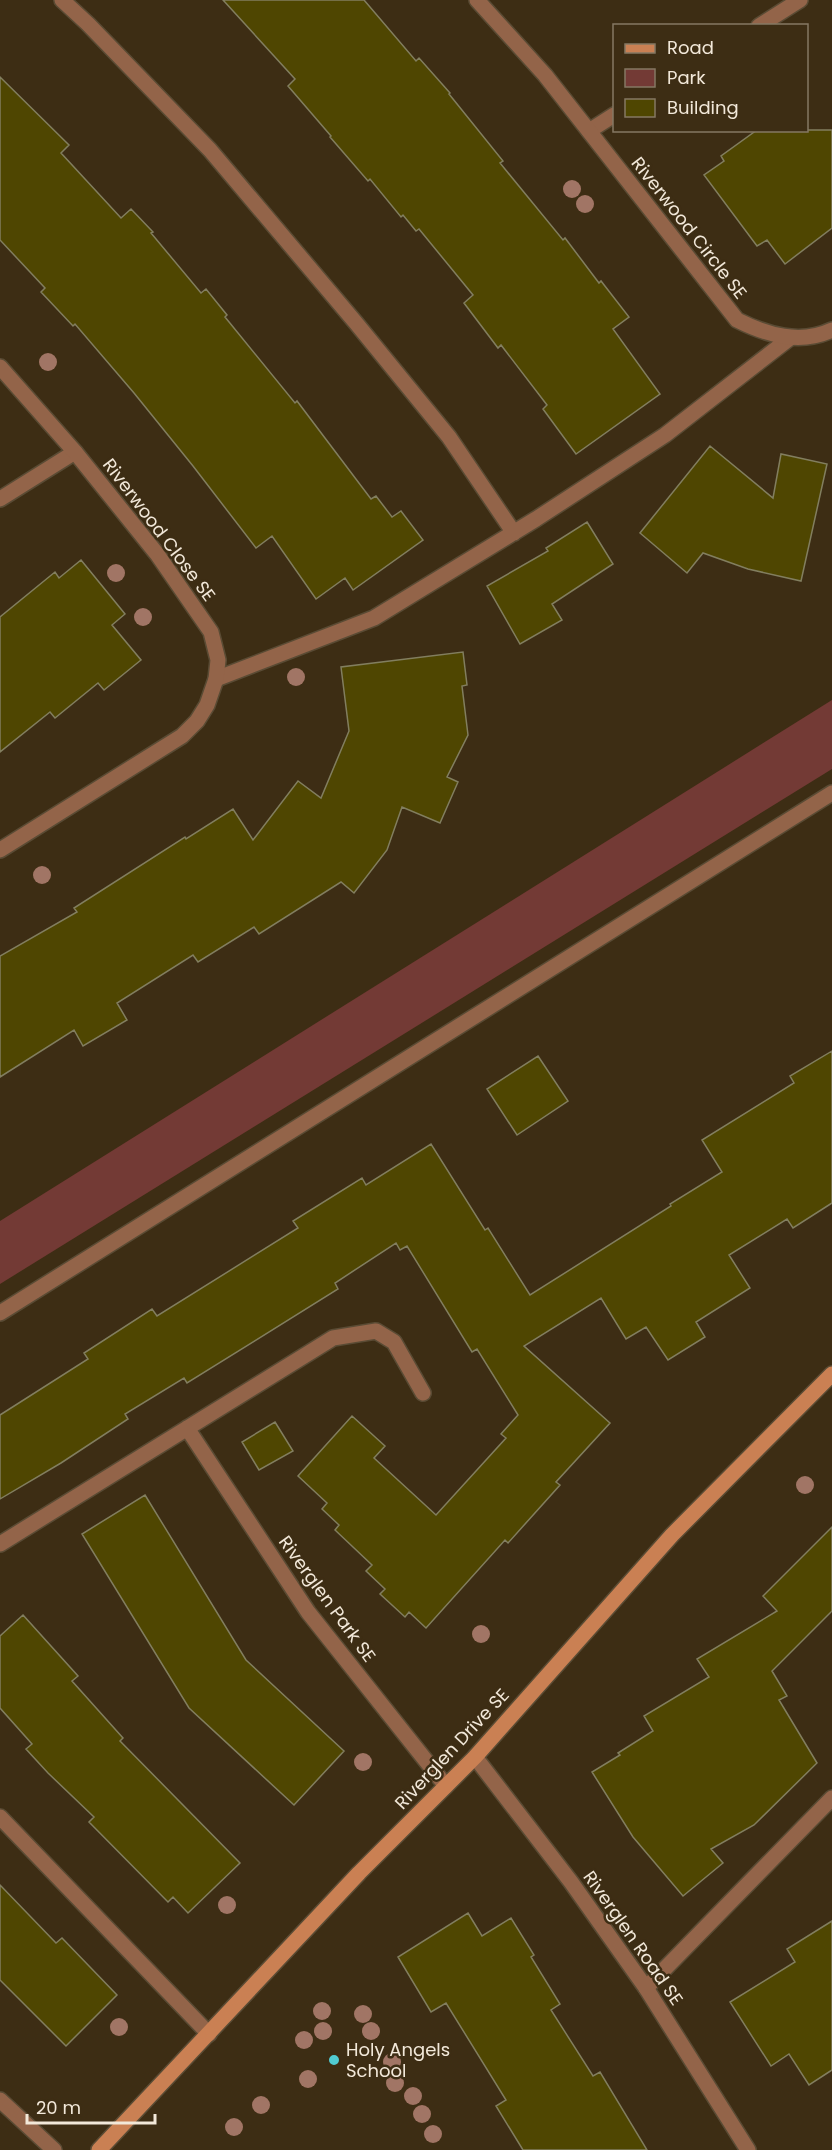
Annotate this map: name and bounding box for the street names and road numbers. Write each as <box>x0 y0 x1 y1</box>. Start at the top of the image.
street label: Riverwood Circle SE <box>626 151 753 304</box>
street label: Riverwood Close SE <box>97 453 221 606</box>
street label: Riverglen Park SE <box>273 1530 382 1667</box>
street label: Riverglen Drive SE <box>389 1683 514 1815</box>
street label: Riverglen Road SE <box>578 1865 689 2010</box>

